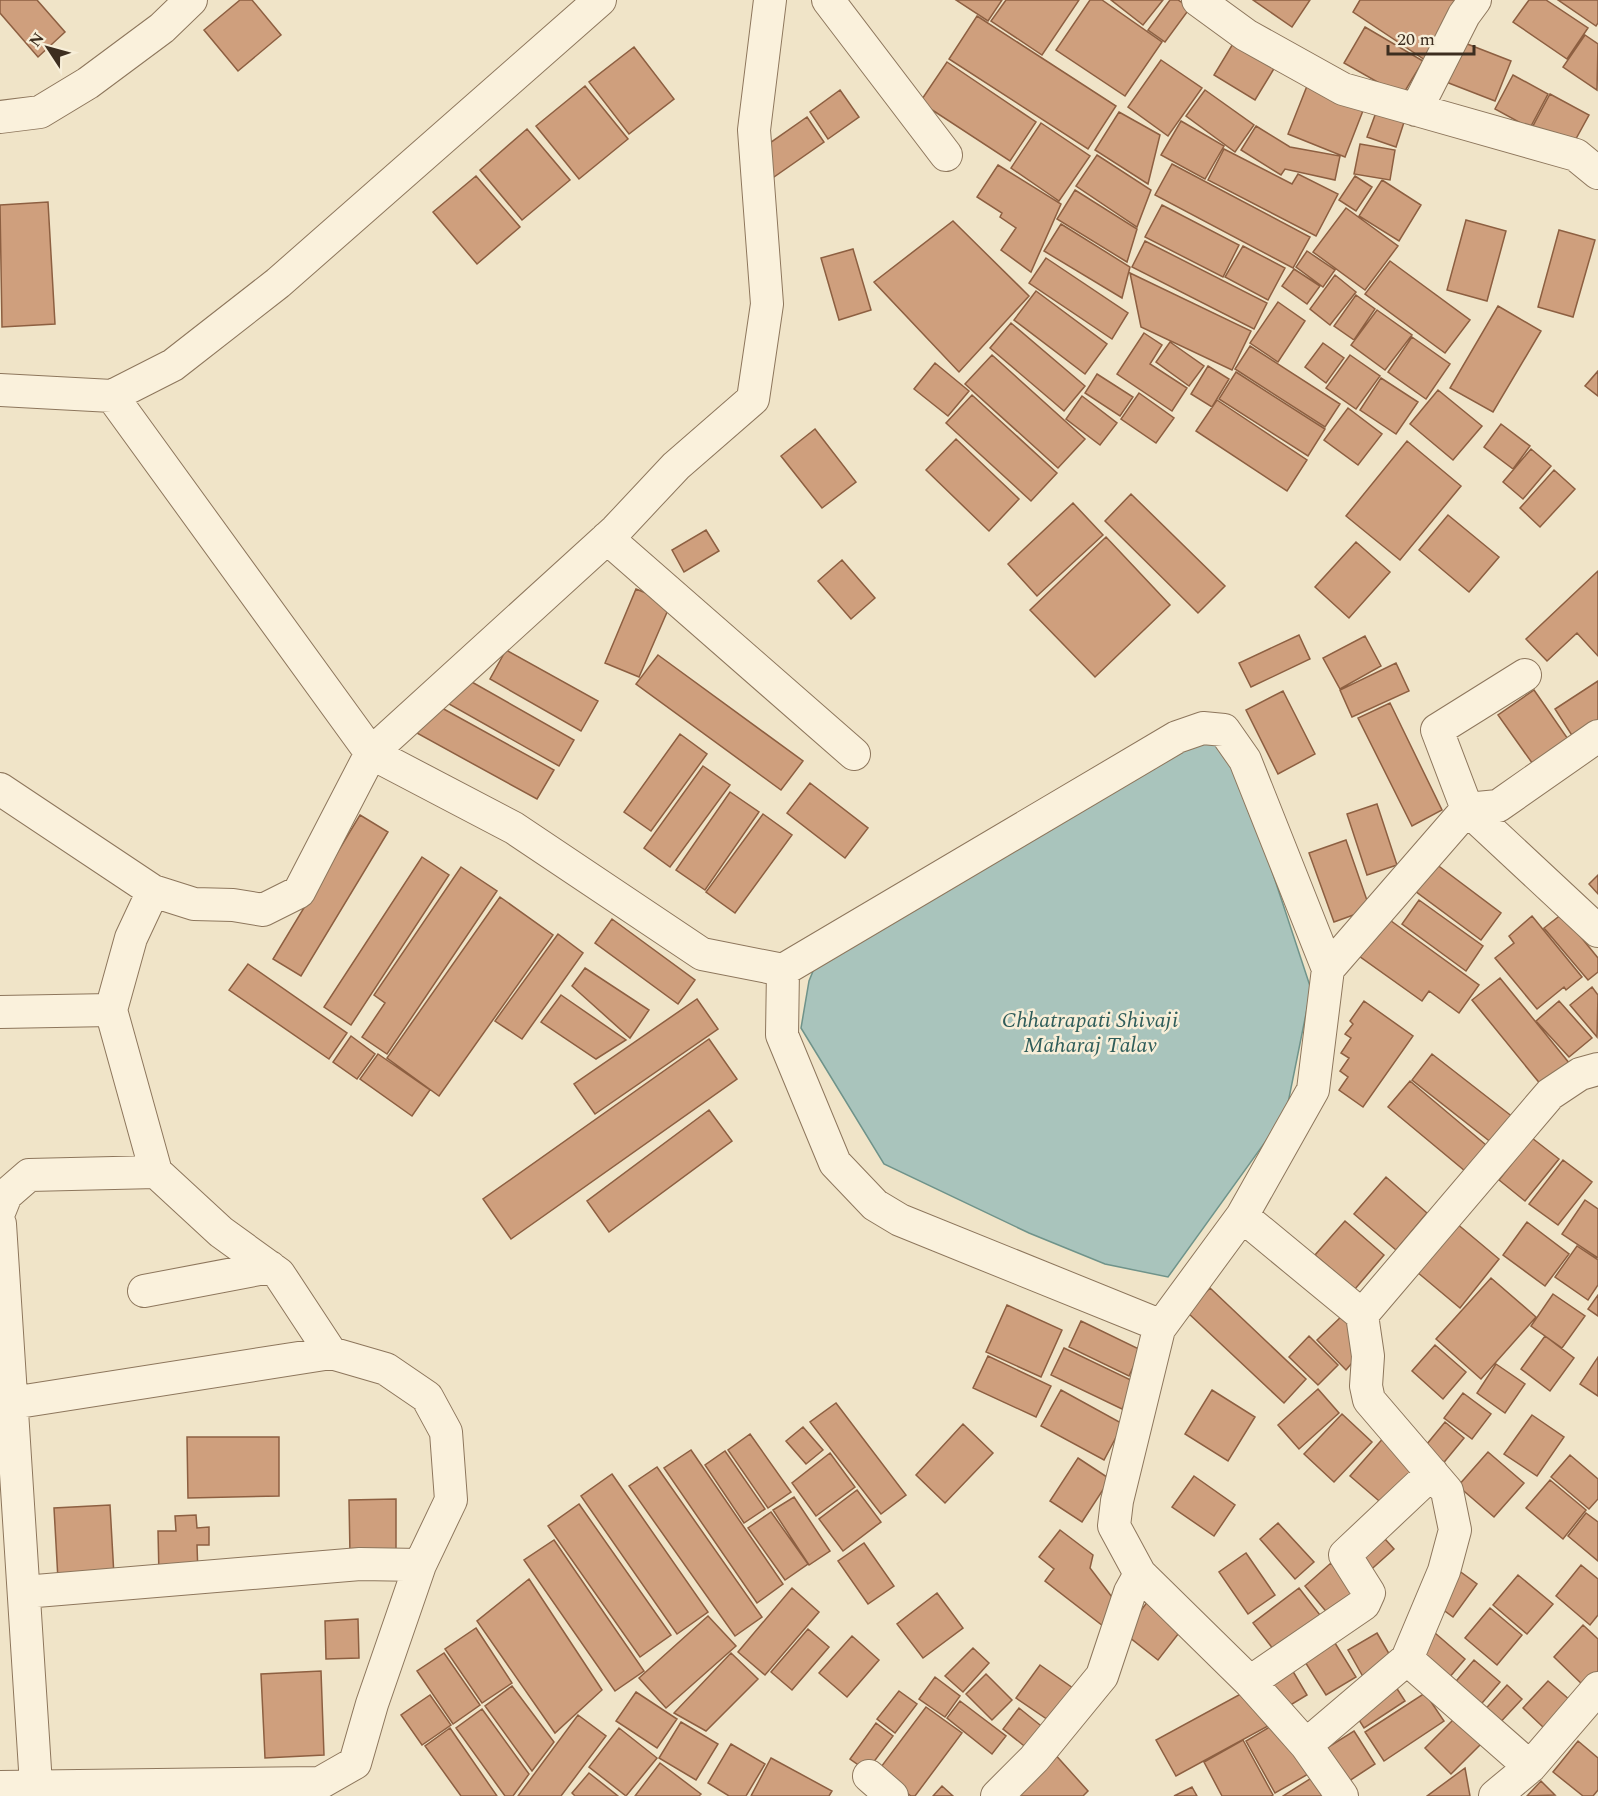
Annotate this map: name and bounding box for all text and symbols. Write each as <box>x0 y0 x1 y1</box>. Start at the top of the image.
north arrow <box>18 18 78 78</box>
scale bar <box>1388 18 1474 56</box>
text: 20 m <box>1397 26 1435 53</box>
text: N <box>23 27 50 52</box>
water label: Chhatrapati Shivaji Maharaj Talav <box>1002 1004 1178 1062</box>

